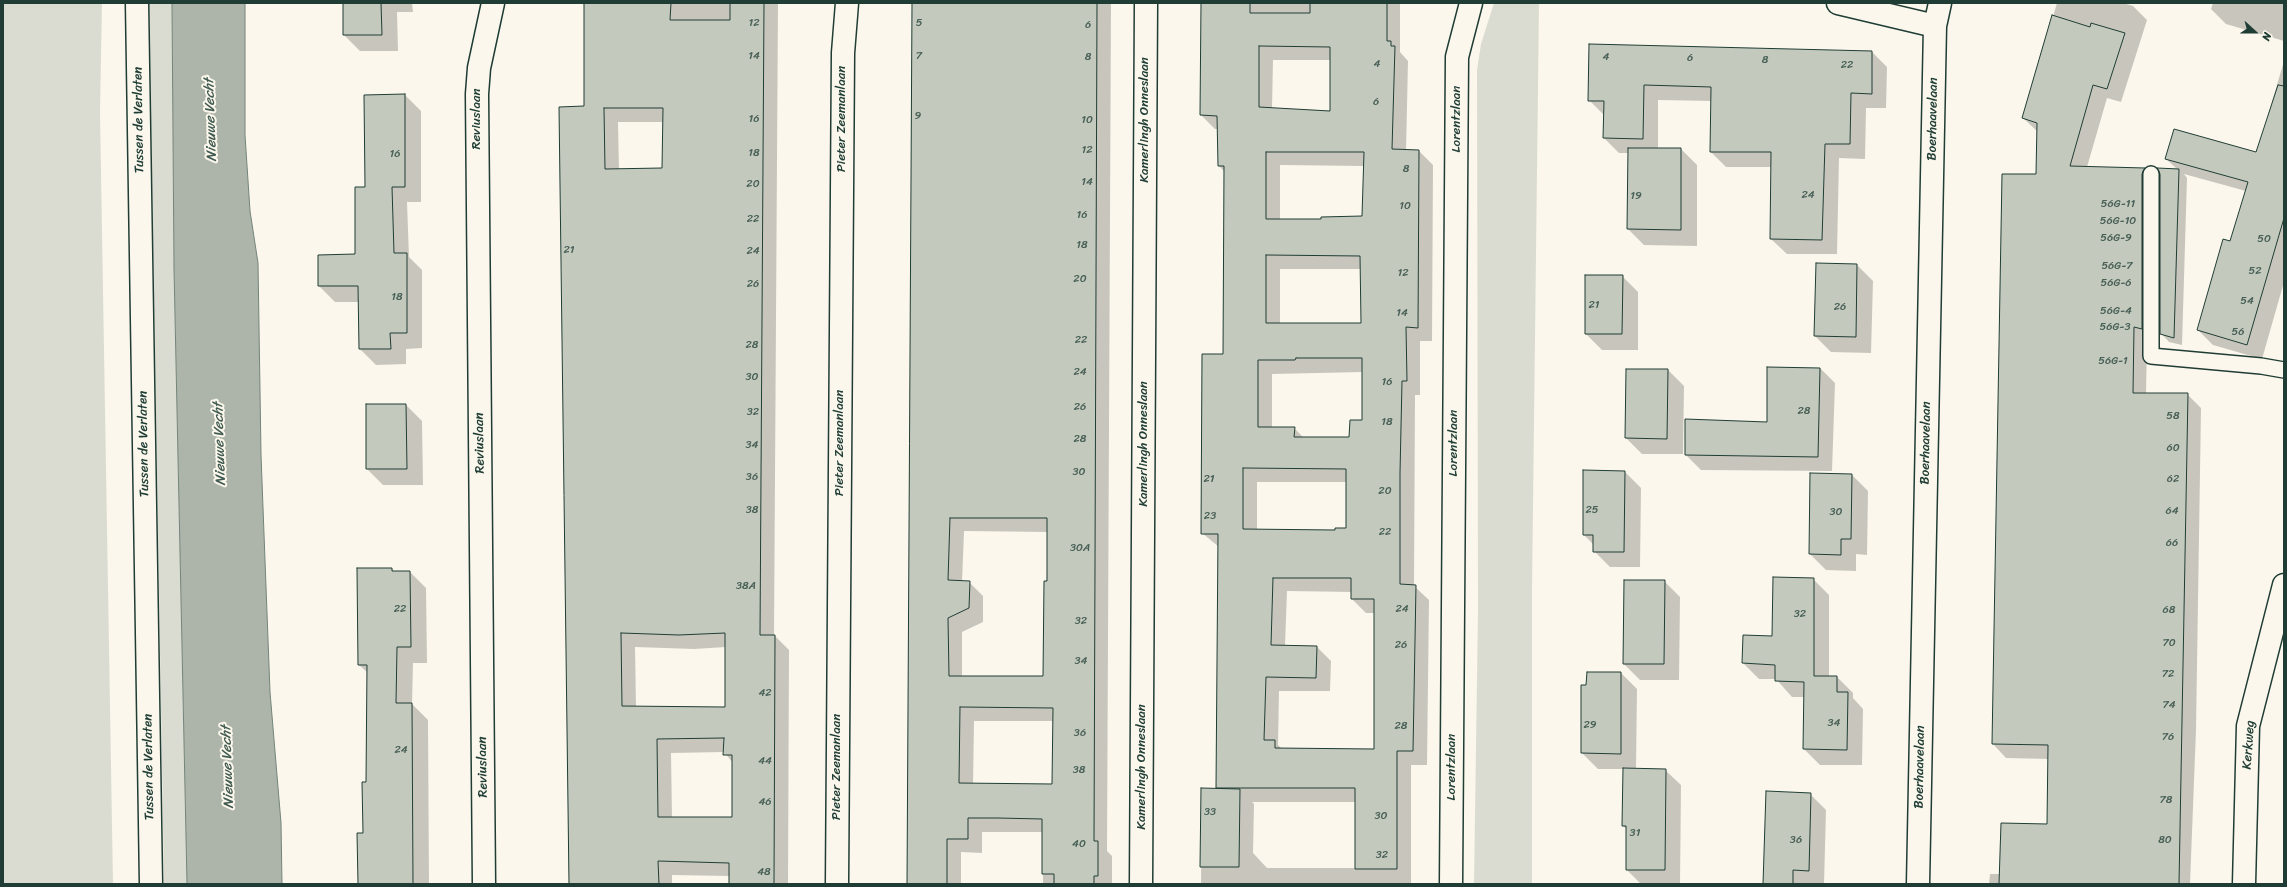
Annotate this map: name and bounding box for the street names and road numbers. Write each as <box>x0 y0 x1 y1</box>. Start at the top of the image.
street label: Kamerlingh Onneslaan <box>1137 57 1153 183</box>
street label: Pieter Zeemanlaan <box>834 66 850 172</box>
street label: Tussen de Verlaten <box>130 67 148 173</box>
street label: Boerhaavelaan <box>1924 77 1942 161</box>
street label: Lorentzlaan <box>1449 86 1465 152</box>
street label: Reviuslaan <box>469 89 485 149</box>
street label: Kamerlingh Onneslaan <box>1136 381 1152 507</box>
street label: Pieter Zeemanlaan <box>832 390 848 496</box>
street label: Tussen de Verlaten <box>135 391 153 497</box>
street label: Boerhaavelaan <box>1917 401 1935 485</box>
street label: Lorentzlaan <box>1446 410 1462 476</box>
street label: Reviuslaan <box>472 412 488 474</box>
street label: Kamerlingh Onneslaan <box>1134 704 1150 830</box>
street label: Tussen de Verlaten <box>140 714 158 820</box>
street label: Pieter Zeemanlaan <box>829 714 845 820</box>
street label: Kerkweg <box>2240 720 2258 770</box>
street label: Boerhaavelaan <box>1911 725 1929 809</box>
street label: Lorentzlaan <box>1444 734 1460 800</box>
street label: Reviuslaan <box>475 736 491 798</box>

